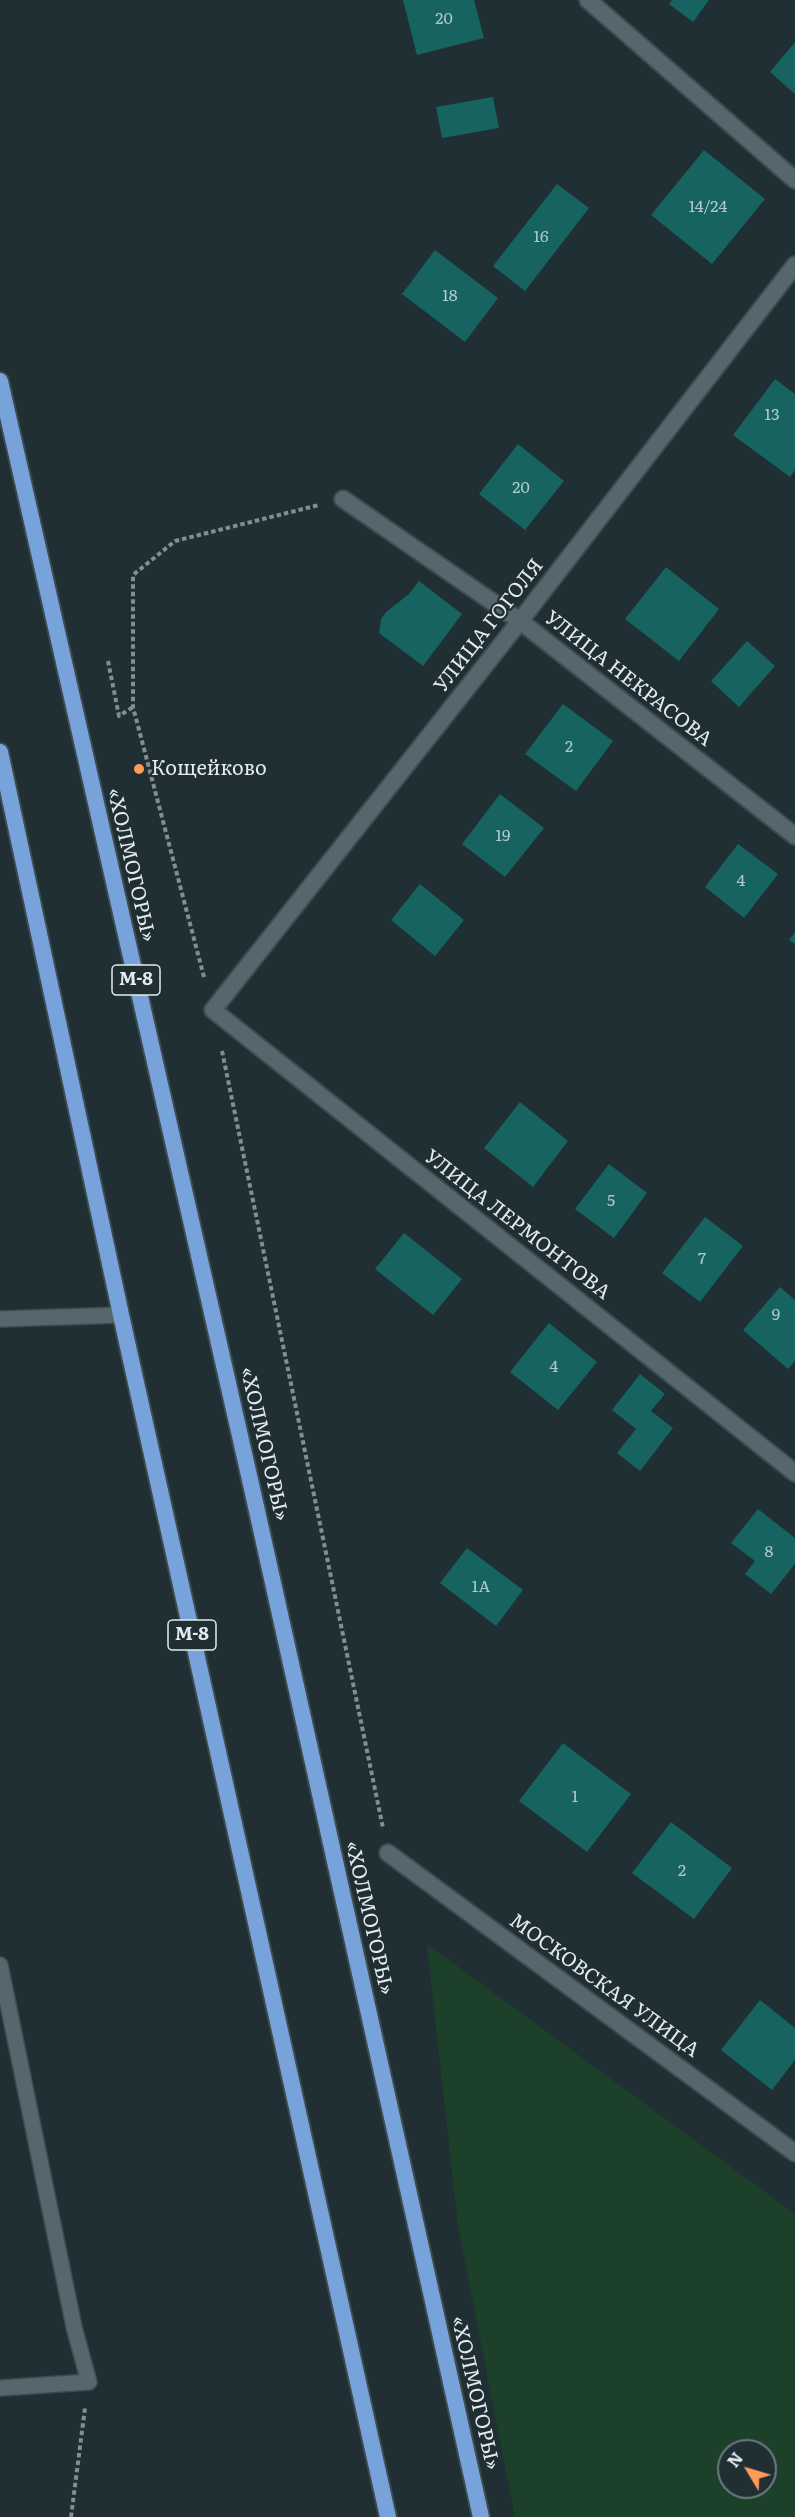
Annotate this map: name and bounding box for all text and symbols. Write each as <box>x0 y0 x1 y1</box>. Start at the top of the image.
house number: 20 <box>435 9 453 29</box>
house number: 14/24 <box>689 197 727 217</box>
house number: 16 <box>533 227 549 247</box>
house number: 18 <box>442 286 458 306</box>
house number: 13 <box>764 405 780 425</box>
house number: 20 <box>512 478 530 498</box>
street label: УЛИЦА ГОГОЛЯ <box>429 554 549 698</box>
street label: УЛИЦА НЕКРАСОВА <box>539 606 717 752</box>
house number: 2 <box>565 737 573 757</box>
place label: Кощейково <box>151 757 267 781</box>
marker: Кощейково <box>132 762 146 776</box>
street label: «ХОЛМОГОРЫ» <box>102 786 160 944</box>
house number: 19 <box>496 826 510 846</box>
house number: 4 <box>737 871 745 891</box>
road number: М-8 <box>112 965 160 995</box>
street label: УЛИЦА ЛЕРМОНТОВА <box>419 1145 615 1305</box>
house number: 5 <box>607 1191 615 1211</box>
house number: 7 <box>698 1249 706 1269</box>
house number: 9 <box>772 1305 780 1325</box>
house number: 4 <box>550 1357 558 1377</box>
street label: «ХОЛМОГОРЫ» <box>235 1365 293 1523</box>
house number: 8 <box>765 1542 773 1562</box>
house number: 1А <box>472 1577 490 1597</box>
road number: М-8 <box>168 1620 216 1650</box>
house number: 1 <box>572 1787 578 1807</box>
street label: «ХОЛМОГОРЫ» <box>340 1839 398 1997</box>
house number: 2 <box>678 1861 686 1881</box>
street label: МОСКОВСКАЯ УЛИЦА <box>504 1909 704 2063</box>
street label: «ХОЛМОГОРЫ» <box>446 2314 504 2472</box>
north arrow <box>717 2439 777 2499</box>
text: N <box>721 2446 748 2472</box>

